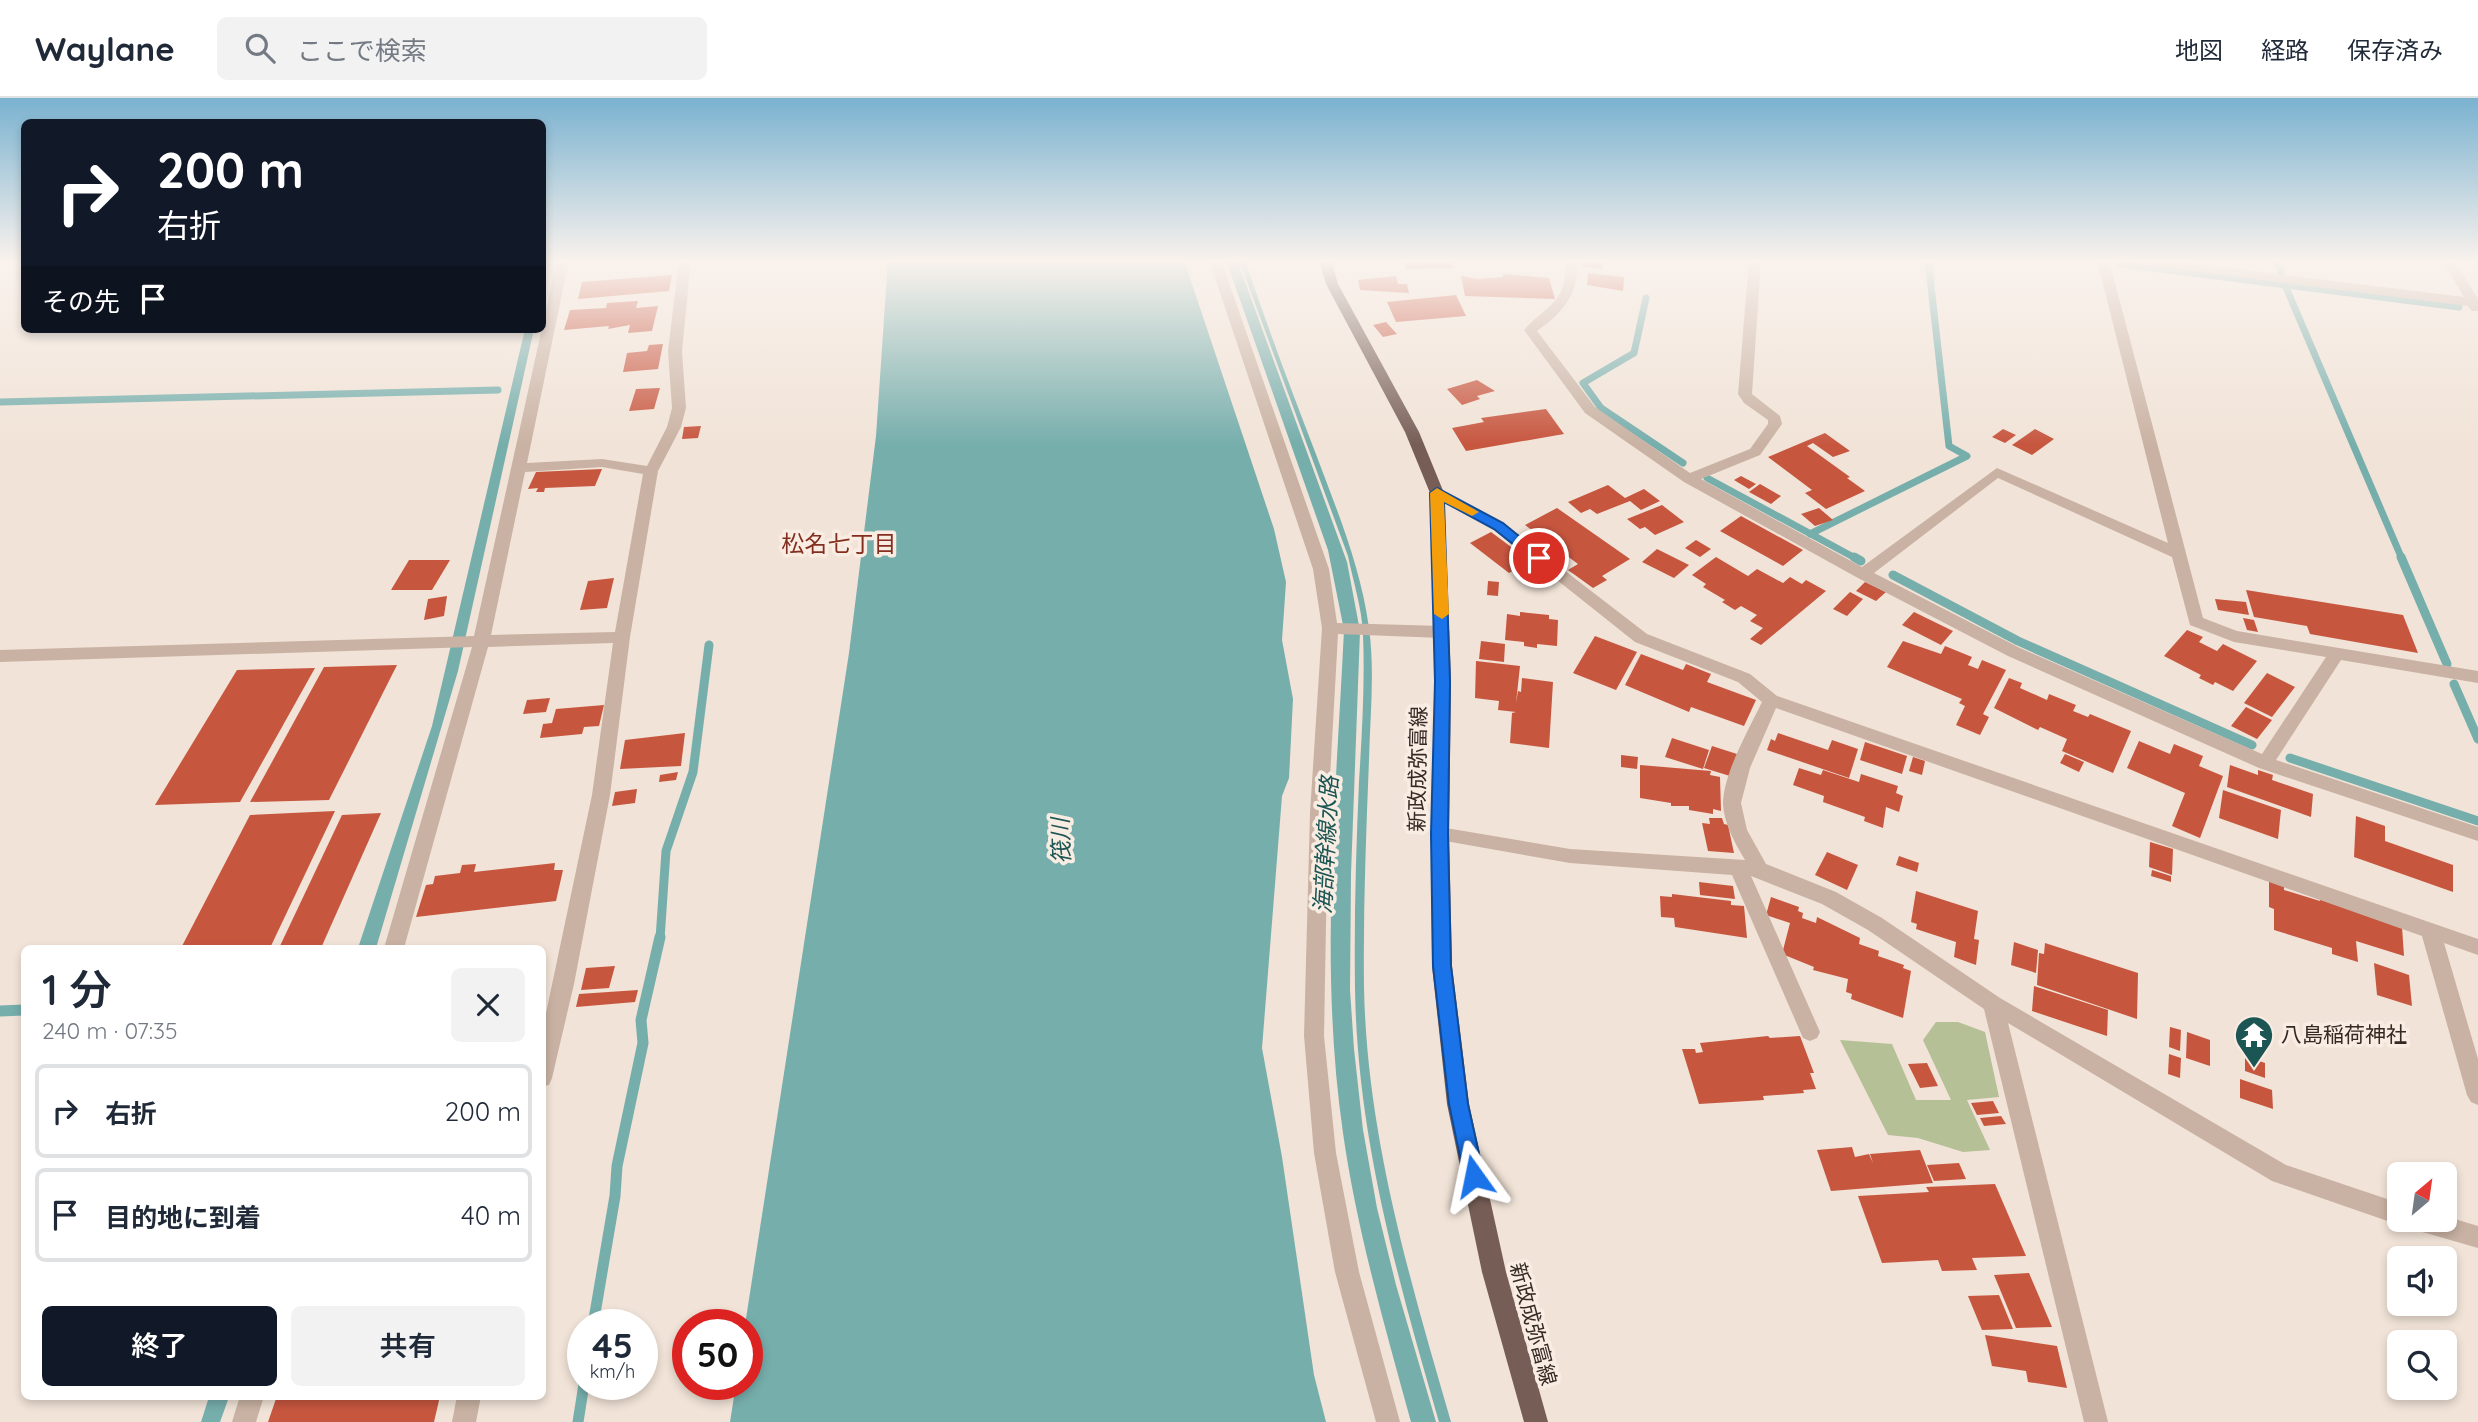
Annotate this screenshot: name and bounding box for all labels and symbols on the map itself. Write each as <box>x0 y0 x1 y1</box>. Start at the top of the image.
pin <box>1509 528 1569 588</box>
district label: 松名七丁目 <box>782 529 897 558</box>
street label: 新政成弥富線 <box>1403 706 1431 832</box>
water label: 海部幹線水路 <box>1307 773 1344 915</box>
water label: 筏川 <box>1045 815 1076 865</box>
temple icon: 八島稲荷神社 <box>2233 1014 2275 1069</box>
place label: 八島稲荷神社 <box>2281 1021 2407 1047</box>
position arrow <box>1437 1139 1511 1213</box>
north arrow <box>2387 1162 2457 1232</box>
street label: 新政成弥富線 <box>1505 1260 1563 1388</box>
speed limit sign: 50 <box>672 1309 763 1400</box>

